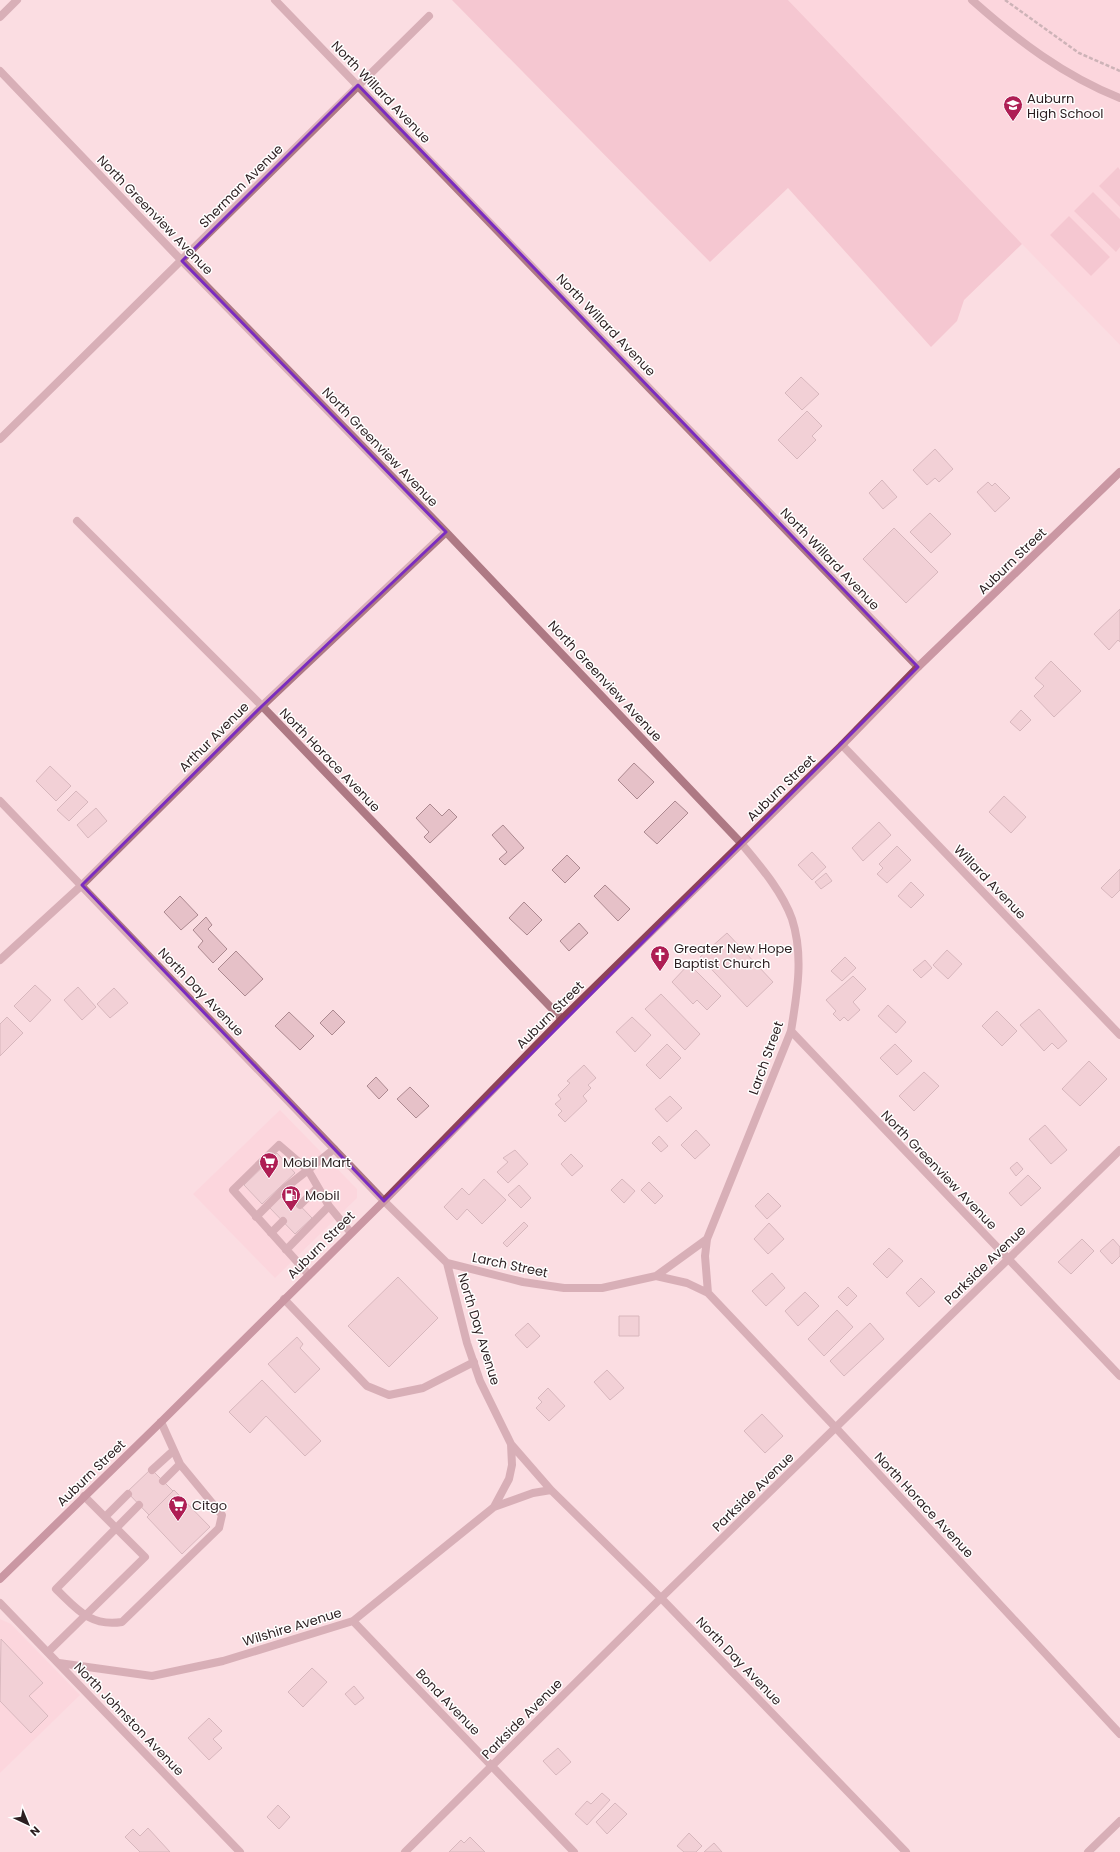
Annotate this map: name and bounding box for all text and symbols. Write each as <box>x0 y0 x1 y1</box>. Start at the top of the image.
street label: North Willard Avenue <box>327 37 435 147</box>
place label: Auburn High School <box>1027 89 1103 123</box>
school or university icon: Auburn High School <box>1002 94 1024 122</box>
street label: Sherman Avenue <box>195 140 287 232</box>
street label: North Greenview Avenue <box>93 151 217 279</box>
street label: North Willard Avenue <box>552 270 660 380</box>
street label: North Greenview Avenue <box>318 383 442 511</box>
street label: North Willard Avenue <box>776 504 884 614</box>
street label: Auburn Street <box>973 523 1051 599</box>
street label: North Greenview Avenue <box>544 616 666 746</box>
street label: Arthur Avenue <box>175 698 253 776</box>
street label: North Horace Avenue <box>275 704 385 816</box>
street label: Auburn Street <box>742 750 820 826</box>
street label: Willard Avenue <box>949 841 1031 923</box>
place label: Greater New Hope Baptist Church <box>674 939 792 973</box>
street label: North Day Avenue <box>154 944 248 1040</box>
church icon: Greater New Hope Baptist Church <box>649 944 671 972</box>
street label: Auburn Street <box>512 977 588 1053</box>
street label: Larch Street <box>744 1018 788 1097</box>
street label: North Greenview Avenue <box>877 1106 1001 1234</box>
supermarket icon: Mobil Mart <box>258 1151 280 1179</box>
place label: Mobil Mart <box>283 1153 351 1172</box>
fuel station icon: Mobil <box>280 1184 302 1212</box>
place label: Mobil <box>305 1186 340 1205</box>
street label: Auburn Street <box>283 1207 359 1283</box>
street label: Parkside Avenue <box>940 1221 1030 1309</box>
street label: Larch Street <box>470 1248 550 1282</box>
street label: North Day Avenue <box>453 1271 505 1387</box>
street label: Auburn Street <box>52 1435 130 1511</box>
street label: Parkside Avenue <box>708 1448 798 1536</box>
street label: North Horace Avenue <box>870 1448 978 1562</box>
supermarket icon: Citgo <box>167 1494 189 1522</box>
place label: Citgo <box>192 1496 227 1515</box>
street label: Wilshire Avenue <box>240 1603 344 1651</box>
street label: North Day Avenue <box>692 1613 786 1709</box>
street label: North Johnston Avenue <box>70 1658 188 1780</box>
street label: Bond Avenue <box>411 1665 485 1739</box>
street label: Parkside Avenue <box>477 1674 567 1764</box>
north arrow <box>8 1804 48 1844</box>
text: N <box>26 1823 43 1840</box>

